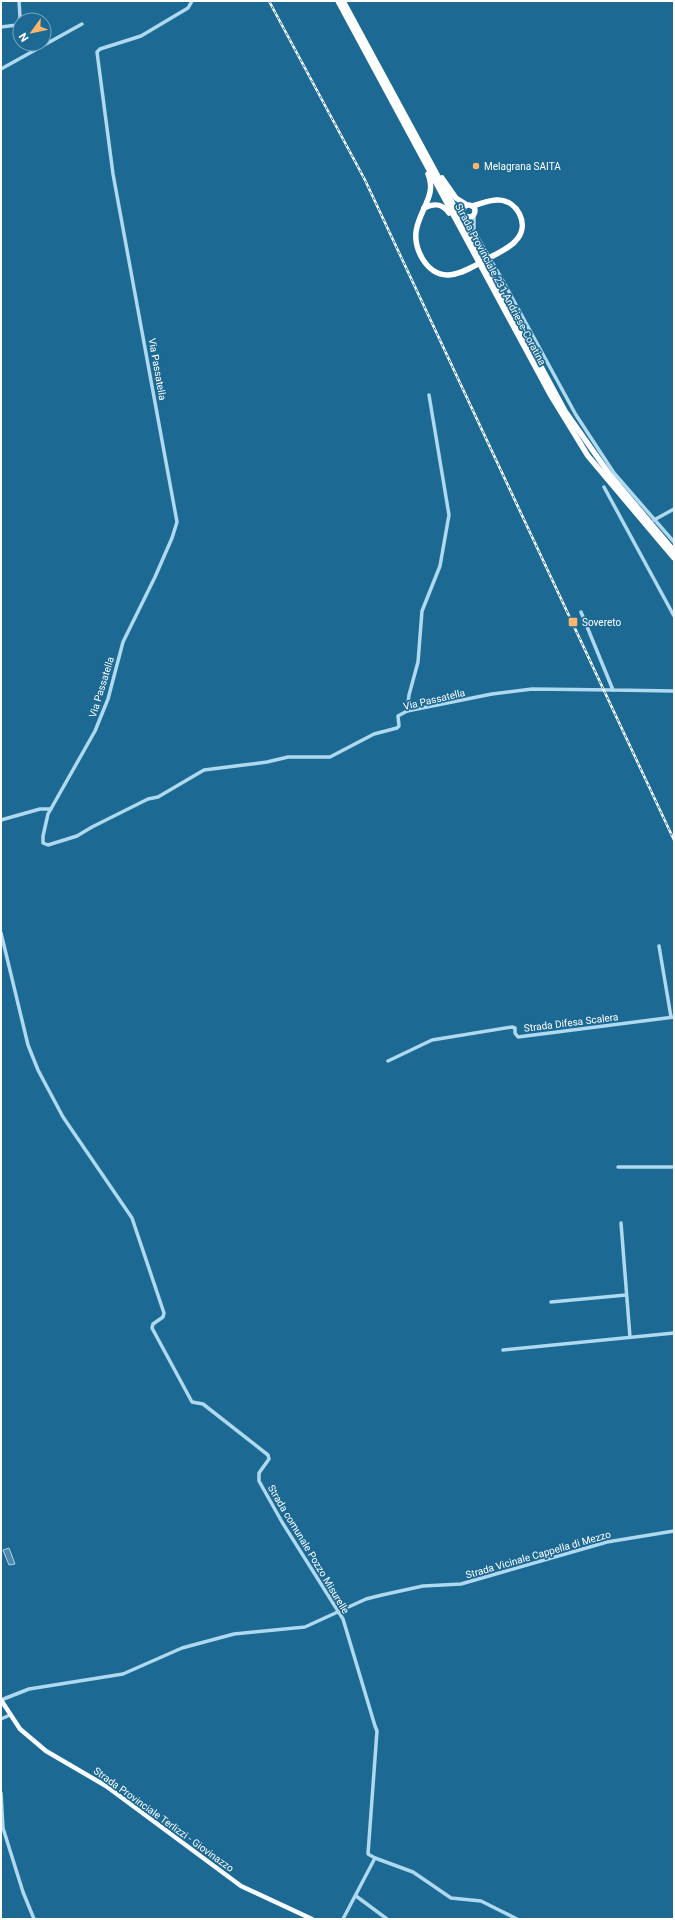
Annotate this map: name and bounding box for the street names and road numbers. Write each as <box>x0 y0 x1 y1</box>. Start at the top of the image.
street label: Strada Provinciale 231 Andriese-Coratina <box>453 201 548 367</box>
street label: Via Passatella <box>147 337 168 401</box>
street label: Via Passatella <box>87 655 116 719</box>
street label: Via Passatella <box>402 687 466 712</box>
street label: Strada Difesa Scalera <box>523 1011 619 1034</box>
street label: Strada comunale Pozzo Misurelle <box>266 1483 351 1616</box>
street label: Strada Vicinale Cappella di Mezzo <box>464 1528 612 1581</box>
street label: Strada Provinciale Terlizzi - Giovinazzo <box>92 1765 236 1874</box>

